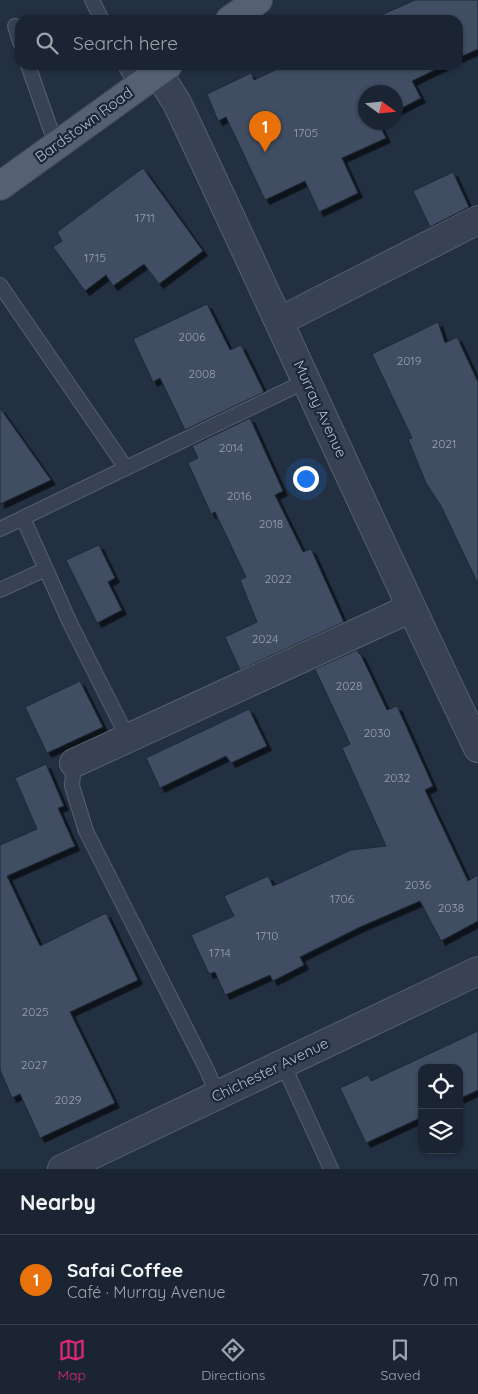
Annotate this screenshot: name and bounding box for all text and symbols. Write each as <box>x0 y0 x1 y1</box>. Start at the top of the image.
search box <box>15 15 463 70</box>
icon: search <box>33 29 61 57</box>
text: Search here <box>73 31 178 55</box>
street label: Bardstown Road <box>31 83 136 166</box>
north arrow <box>358 85 403 130</box>
pin: 1 <box>249 111 281 152</box>
house number: 1705 <box>294 125 318 140</box>
house number: 1711 <box>135 210 155 225</box>
house number: 1715 <box>84 250 106 265</box>
house number: 2006 <box>178 329 206 344</box>
house number: 2019 <box>397 353 422 368</box>
street label: Murray Avenue <box>290 357 351 461</box>
house number: 2008 <box>188 366 216 381</box>
house number: 2021 <box>432 436 456 451</box>
house number: 2014 <box>219 440 243 455</box>
your location <box>293 466 319 492</box>
house number: 2016 <box>227 488 252 503</box>
house number: 2018 <box>259 516 283 531</box>
house number: 2022 <box>264 571 292 586</box>
house number: 2024 <box>252 631 278 646</box>
house number: 2028 <box>336 678 362 693</box>
house number: 2030 <box>363 725 391 740</box>
house number: 2032 <box>384 770 411 785</box>
house number: 2036 <box>405 877 432 892</box>
house number: 1706 <box>330 891 355 906</box>
house number: 2038 <box>438 900 464 915</box>
house number: 1710 <box>256 928 278 943</box>
house number: 1714 <box>209 945 231 960</box>
house number: 2025 <box>22 1004 48 1019</box>
street label: Chichester Avenue <box>208 1033 331 1106</box>
house number: 2027 <box>21 1057 47 1072</box>
map controls <box>418 1064 463 1154</box>
button: locate <box>418 1064 463 1109</box>
house number: 2029 <box>54 1092 82 1107</box>
button: layers <box>418 1109 463 1154</box>
text: Nearby <box>20 1189 96 1215</box>
text: Safai Coffee <box>67 1258 183 1282</box>
text: 1 <box>33 1270 39 1290</box>
text: 70 m <box>421 1270 458 1290</box>
text: Café · Murray Avenue <box>67 1282 226 1302</box>
tab: Map <box>58 1336 86 1384</box>
tab: Directions <box>201 1336 265 1384</box>
tab: Saved <box>380 1336 420 1384</box>

